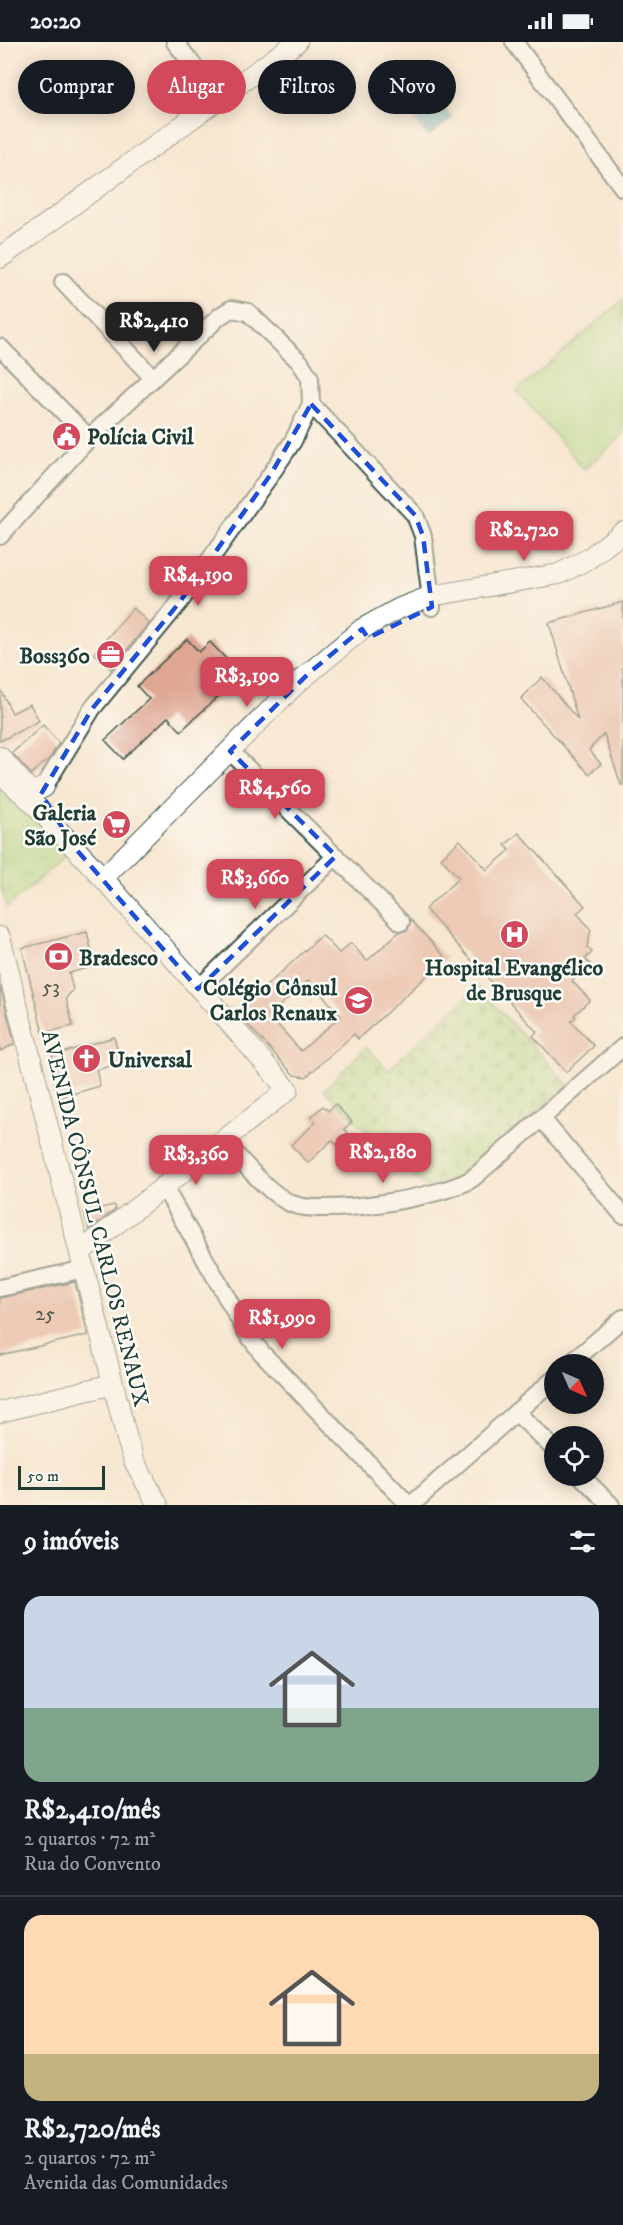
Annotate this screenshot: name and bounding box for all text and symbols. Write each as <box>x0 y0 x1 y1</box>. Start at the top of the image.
text: 20:20 <box>30 8 81 35</box>
chip: Comprar <box>18 60 135 114</box>
chip: Alugar <box>147 60 246 114</box>
chip: Filtros <box>258 60 356 114</box>
chip: Novo <box>368 60 456 114</box>
pin: R$2,410 <box>99 302 209 353</box>
text: R$2,410 <box>119 309 189 334</box>
public building icon: Polícia Civil <box>50 420 82 452</box>
place label: Polícia Civil <box>87 424 194 451</box>
pin: R$2,720 <box>469 511 579 562</box>
text: R$2,720 <box>489 518 559 543</box>
pin: R$4,190 <box>143 556 253 607</box>
text: R$4,190 <box>163 563 233 588</box>
office icon: Boss360 <box>95 639 127 671</box>
place label: Boss360 <box>19 643 90 670</box>
pin: R$3,190 <box>192 657 302 708</box>
text: R$3,190 <box>214 664 280 689</box>
pin: R$4,560 <box>220 769 330 820</box>
text: R$4,560 <box>239 776 311 801</box>
place label: Galeria São José <box>24 800 97 852</box>
supermarket icon: Galeria São José <box>101 809 133 841</box>
pin: R$3,660 <box>200 859 310 910</box>
text: R$3,660 <box>221 866 289 891</box>
hospital icon: Hospital Evangélico de Brusque <box>498 919 530 951</box>
bank icon: Bradesco <box>42 941 74 973</box>
place label: Bradesco <box>79 945 158 972</box>
place label: Hospital Evangélico de Brusque <box>425 955 604 1007</box>
house number: 53 <box>42 975 60 1000</box>
place label: Colégio Cônsul Carlos Renaux <box>203 975 337 1027</box>
school or university icon: Colégio Cônsul Carlos Renaux <box>342 984 374 1016</box>
street label: AVENIDA CÔNSUL CARLOS RENAUX <box>35 1027 154 1409</box>
church icon: Universal <box>71 1043 103 1075</box>
place label: Universal <box>108 1047 192 1074</box>
pin: R$2,180 <box>328 1133 438 1184</box>
pin: R$3,360 <box>141 1135 251 1186</box>
text: R$2,180 <box>349 1140 417 1165</box>
text: R$3,360 <box>163 1142 229 1167</box>
pin: R$1,990 <box>227 1299 337 1350</box>
house number: 25 <box>35 1302 55 1327</box>
text: R$1,990 <box>248 1306 316 1331</box>
north arrow <box>544 1354 604 1414</box>
map controls <box>544 1354 604 1486</box>
button: locate <box>544 1426 604 1486</box>
scale bar <box>18 1463 105 1490</box>
text: 50 m <box>27 1466 59 1486</box>
text: 9 imóveis <box>24 1525 119 1558</box>
icon: filters <box>566 1525 599 1558</box>
icon: home <box>258 1635 366 1743</box>
text: R$2,410/mês <box>24 1794 160 1827</box>
text: 2 quartos · 72 m² <box>24 1827 155 1852</box>
text: Rua do Convento <box>24 1852 161 1877</box>
icon: home <box>258 1954 366 2062</box>
text: R$2,720/mês <box>24 2113 160 2146</box>
text: 2 quartos · 72 m² <box>24 2146 155 2171</box>
text: Avenida das Comunidades <box>24 2171 228 2196</box>

